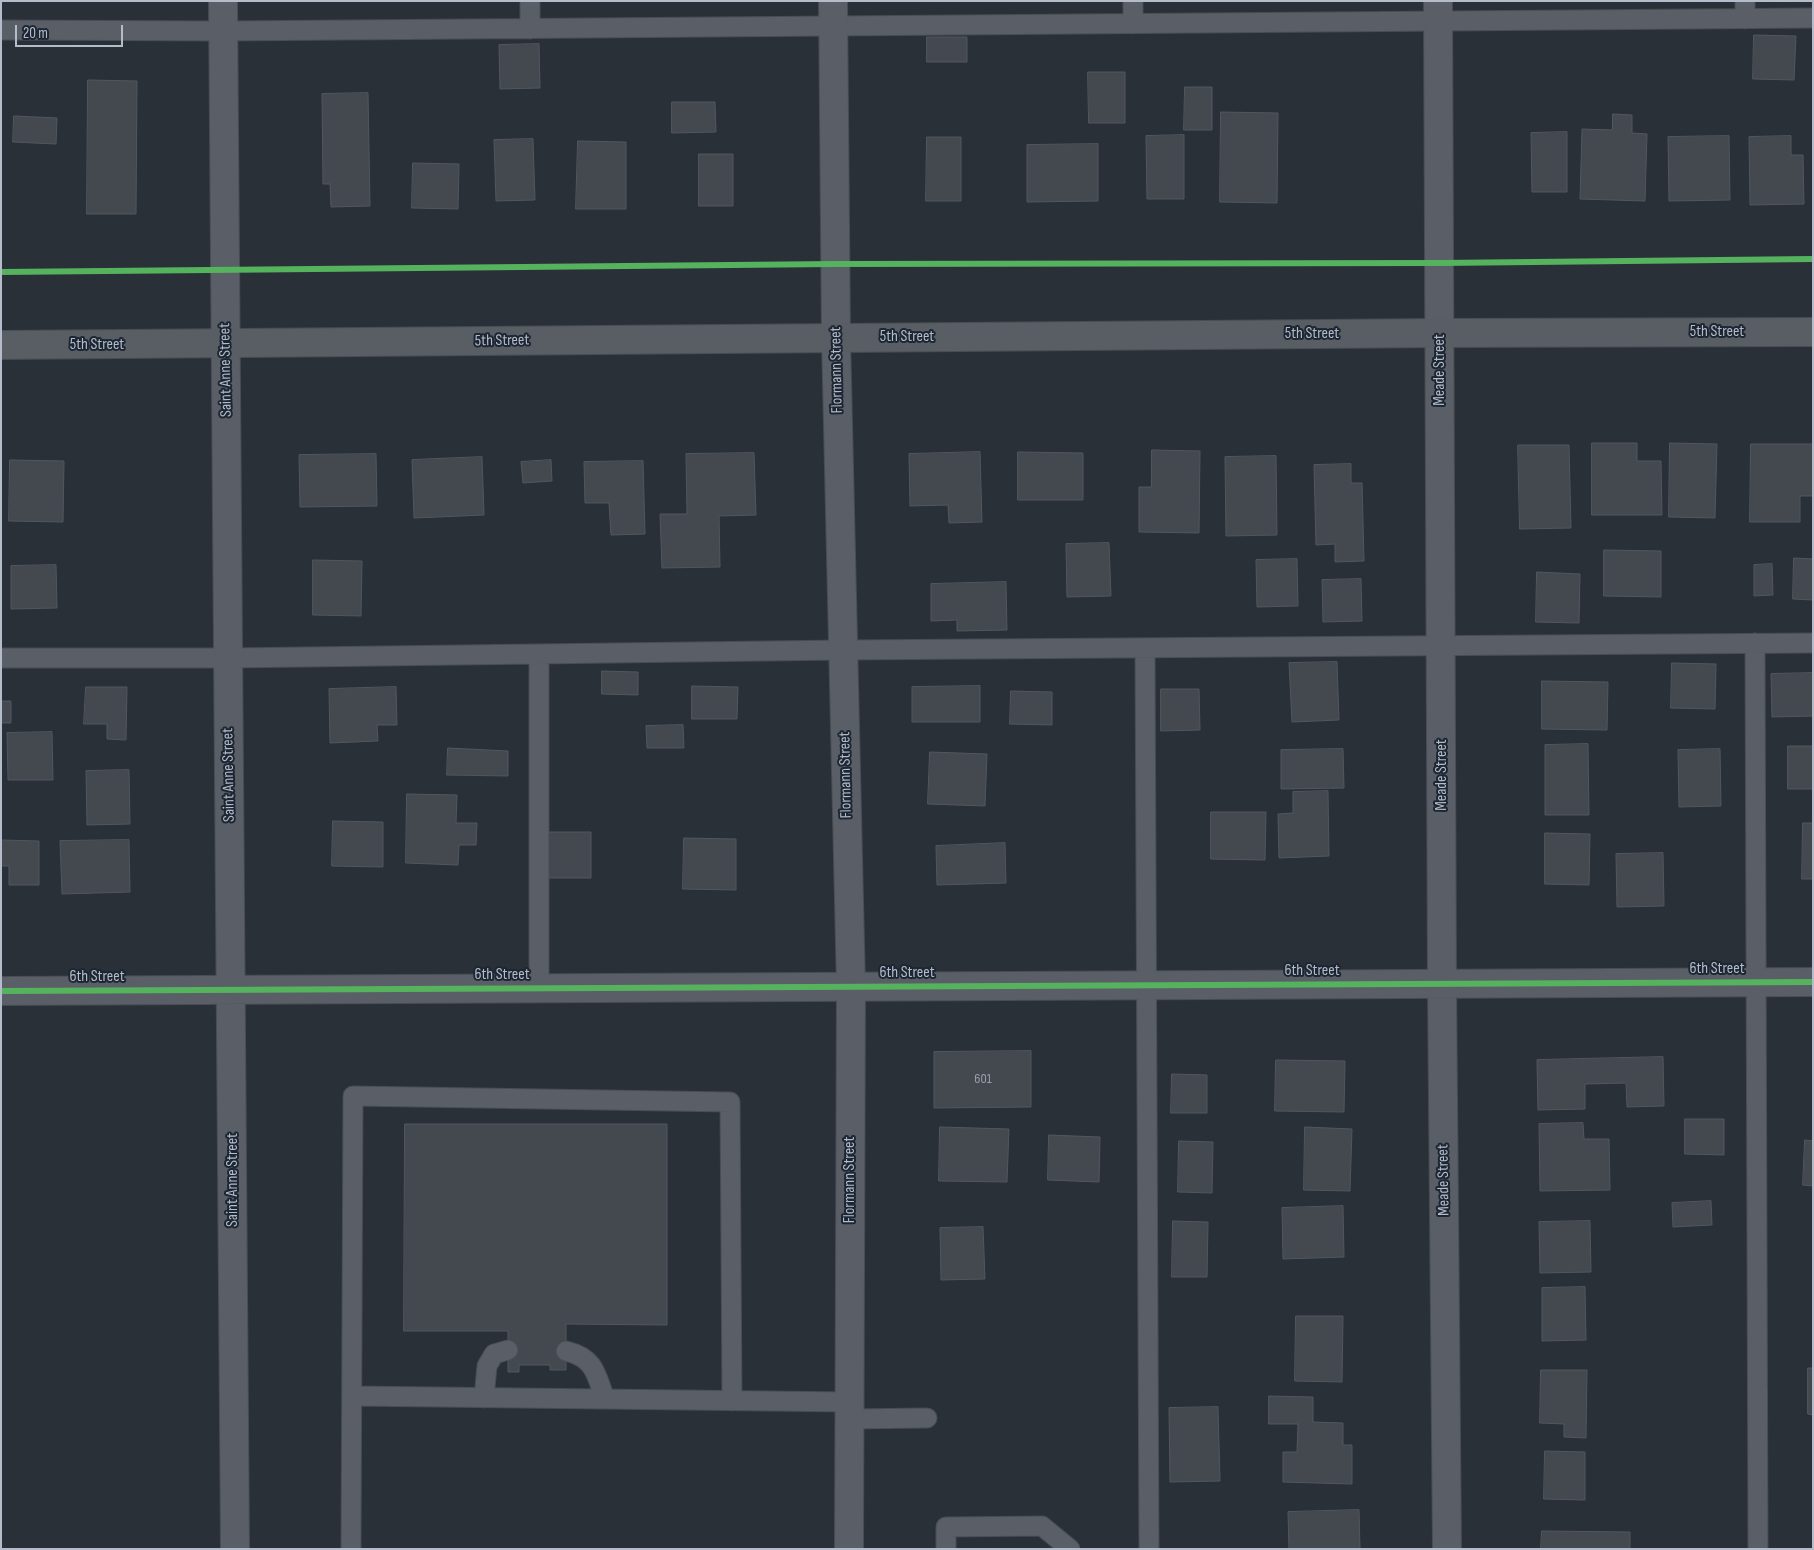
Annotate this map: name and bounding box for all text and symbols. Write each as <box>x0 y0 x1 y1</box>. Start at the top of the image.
scale bar <box>18 15 125 47</box>
text: 20 m <box>23 24 48 43</box>
street label: 5th Street <box>1690 322 1744 342</box>
street label: Saint Anne Street <box>216 323 236 417</box>
street label: 5th Street <box>1285 324 1339 344</box>
street label: Flormann Street <box>827 326 847 414</box>
street label: 5th Street <box>880 327 934 347</box>
street label: 5th Street <box>475 331 529 351</box>
street label: Meade Street <box>1430 334 1450 406</box>
street label: 5th Street <box>70 335 124 355</box>
street label: Saint Anne Street <box>219 728 239 822</box>
street label: Flormann Street <box>836 731 856 819</box>
street label: Meade Street <box>1432 739 1452 811</box>
street label: 6th Street <box>1689 959 1745 979</box>
street label: 6th Street <box>1284 961 1340 981</box>
street label: 6th Street <box>879 963 935 983</box>
street label: 6th Street <box>474 965 530 985</box>
street label: 6th Street <box>69 967 125 987</box>
house number: 601 <box>974 1071 992 1087</box>
street label: Saint Anne Street <box>223 1133 243 1227</box>
street label: Flormann Street <box>840 1137 860 1223</box>
street label: Meade Street <box>1434 1144 1454 1216</box>

